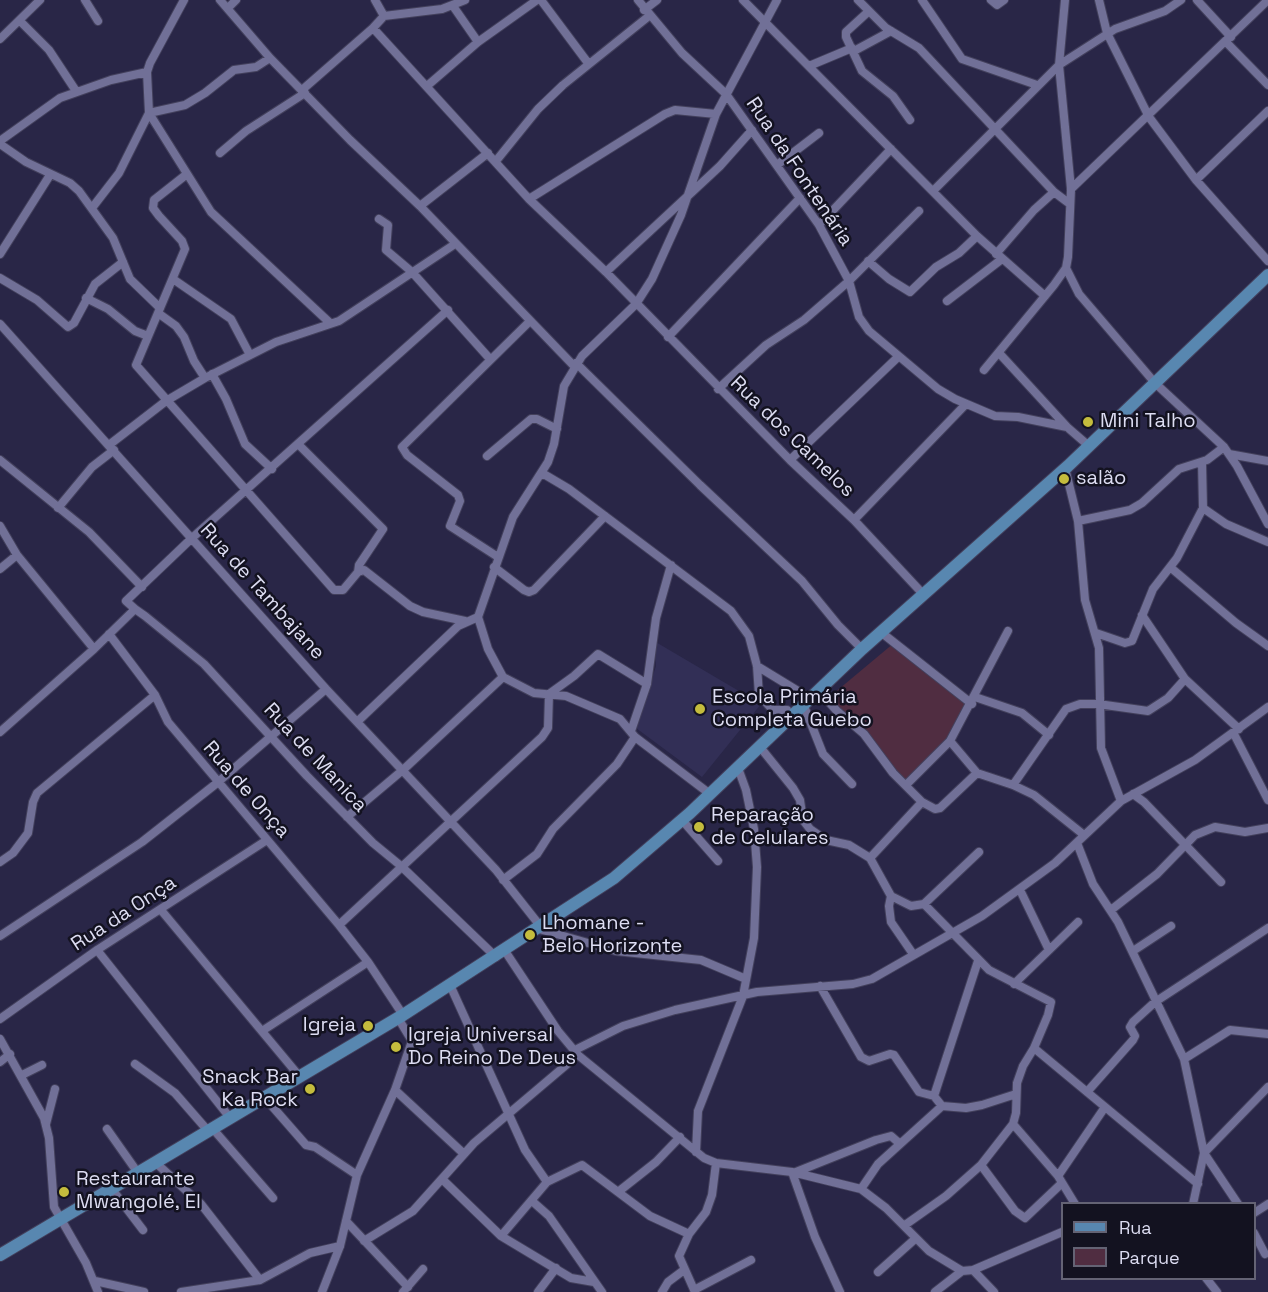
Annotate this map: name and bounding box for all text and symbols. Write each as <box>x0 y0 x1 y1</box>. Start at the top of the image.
street label: Rua da Fontenária <box>740 93 858 251</box>
street label: Rua dos Camelos <box>725 372 859 502</box>
place label: Mini Talho <box>1100 410 1196 434</box>
marker: Mini Talho <box>1081 415 1095 429</box>
place label: salão <box>1076 467 1126 491</box>
marker: salão <box>1057 472 1071 486</box>
street label: Rua de Tambajane <box>195 519 329 665</box>
place label: Escola Primária Completa Guebo <box>712 686 872 733</box>
street label: Rua de Manica <box>258 698 372 818</box>
marker: Escola Primária Completa Guebo <box>693 702 707 716</box>
street label: Rua de Onça <box>197 737 295 843</box>
place label: Reparação de Celulares <box>711 804 829 851</box>
marker: Reparação de Celulares <box>692 820 706 834</box>
street label: Rua da Onça <box>67 871 181 957</box>
place label: Lhomane - Belo Horizonte <box>542 912 682 959</box>
marker: Lhomane - Belo Horizonte <box>523 928 537 942</box>
place label: Igreja <box>303 1014 356 1038</box>
marker: Igreja <box>361 1019 375 1033</box>
place label: Igreja Universal Do Reino De Deus <box>408 1024 576 1071</box>
marker: Igreja Universal Do Reino De Deus <box>389 1040 403 1054</box>
place label: Snack Bar Ka Rock <box>202 1066 298 1113</box>
marker: Snack Bar Ka Rock <box>303 1082 317 1096</box>
place label: Restaurante Mwangolé, El <box>76 1168 201 1215</box>
marker: Restaurante Mwangolé, El <box>57 1185 71 1199</box>
legend <box>1061 1202 1256 1280</box>
text: Rua <box>1119 1216 1152 1239</box>
text: Parque <box>1119 1246 1180 1269</box>

